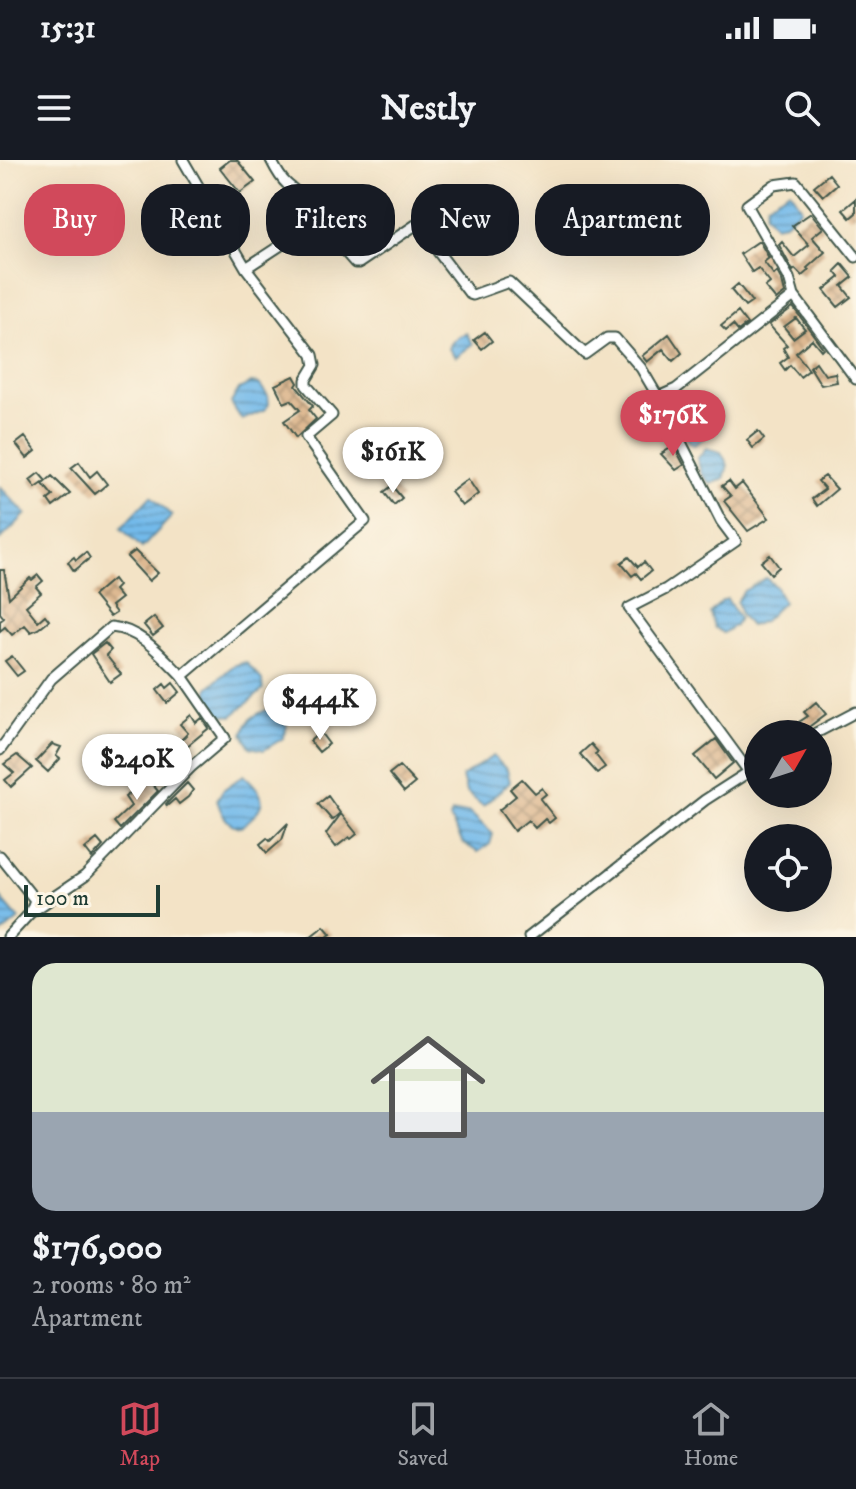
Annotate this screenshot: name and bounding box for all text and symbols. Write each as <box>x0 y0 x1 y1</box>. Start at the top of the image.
text: 15:31 <box>40 10 96 47</box>
icon: menu <box>32 86 76 130</box>
text: Nestly <box>381 86 475 131</box>
icon: search <box>780 86 824 130</box>
chip: Buy <box>24 184 125 256</box>
chip: Rent <box>141 184 250 256</box>
chip: Filters <box>266 184 395 256</box>
chip: New <box>411 184 519 256</box>
chip: Apartment <box>535 184 710 256</box>
pin: $176K <box>617 390 729 458</box>
text: $176K <box>638 399 708 432</box>
pin: $161K <box>337 427 449 495</box>
text: $161K <box>361 436 425 469</box>
pin: $444K <box>264 674 376 742</box>
text: $444K <box>281 683 359 716</box>
north arrow <box>744 720 832 808</box>
map controls <box>744 720 832 912</box>
pin: $240K <box>81 734 193 802</box>
text: $240K <box>100 743 174 776</box>
button: locate <box>744 824 832 912</box>
scale bar <box>24 881 160 917</box>
text: 100 m <box>36 885 89 912</box>
icon: home <box>356 1015 500 1159</box>
text: $176,000 <box>32 1227 163 1269</box>
text: 2 rooms · 80 m² <box>32 1269 191 1302</box>
text: Apartment <box>32 1302 143 1335</box>
tab: Map <box>118 1397 162 1472</box>
tab: Saved <box>398 1397 448 1472</box>
tab: Home <box>684 1397 738 1472</box>

